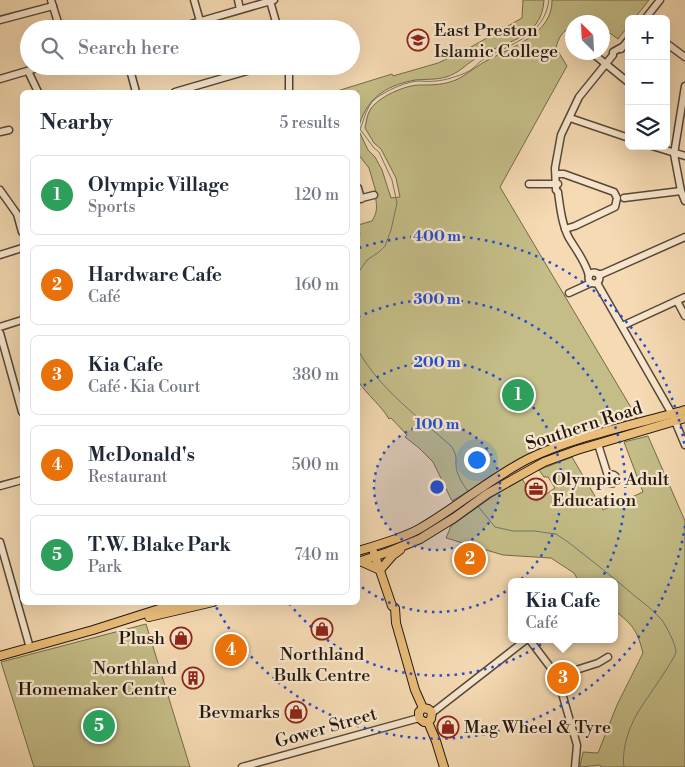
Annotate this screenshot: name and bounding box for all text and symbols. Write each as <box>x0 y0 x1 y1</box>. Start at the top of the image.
north arrow <box>565 15 610 60</box>
map controls <box>625 15 670 150</box>
button: + <box>625 15 670 60</box>
place label: East Preston Islamic College <box>434 19 558 63</box>
search box <box>20 20 360 75</box>
school or university icon: East Preston Islamic College <box>406 28 430 52</box>
icon: search <box>38 34 66 62</box>
text: Search here <box>78 36 179 60</box>
button: − <box>625 60 670 105</box>
button: layers <box>625 105 670 150</box>
text: Nearby <box>40 110 113 136</box>
text: 5 results <box>279 113 340 133</box>
text: Olympic Village <box>88 173 229 197</box>
text: 1 <box>53 185 61 205</box>
text: 120 m <box>295 185 339 205</box>
text: Sports <box>88 197 135 217</box>
text: 400 m <box>413 227 461 246</box>
text: Hardware Cafe <box>88 263 222 287</box>
text: 2 <box>52 275 62 295</box>
text: 160 m <box>295 275 339 295</box>
text: Café <box>88 287 121 307</box>
text: 300 m <box>414 290 461 309</box>
text: Kia Cafe <box>88 353 163 377</box>
text: 200 m <box>413 353 461 372</box>
text: 3 <box>52 365 62 385</box>
text: 380 m <box>292 365 339 385</box>
pin: 1 <box>502 376 534 414</box>
text: Café · Kia Court <box>88 377 200 397</box>
street label: Southern Road <box>523 396 646 456</box>
text: 100 m <box>415 415 460 434</box>
text: McDonald's <box>88 443 195 467</box>
your location <box>464 447 490 473</box>
text: 4 <box>52 455 62 475</box>
text: 500 m <box>292 455 339 475</box>
text: Restaurant <box>88 467 167 487</box>
place label: Olympic Adult Education <box>552 468 670 512</box>
office icon: Olympic Adult Education <box>524 477 548 501</box>
centre of rings <box>428 478 446 496</box>
text: T.W. Blake Park <box>88 533 231 557</box>
pin: 2 <box>454 540 486 578</box>
text: 5 <box>52 545 62 565</box>
text: 740 m <box>294 545 339 565</box>
text: Park <box>88 557 121 577</box>
popup <box>508 578 618 643</box>
text: Kia Cafe <box>525 589 601 613</box>
text: Café <box>525 613 558 633</box>
shop icon: Northland Bulk Centre <box>310 617 334 641</box>
shop icon: Plush <box>169 626 193 650</box>
place label: Plush <box>118 627 165 650</box>
pin: 4 <box>215 631 247 669</box>
place label: Northland Bulk Centre <box>273 643 370 687</box>
place label: Northland Homemaker Centre <box>18 657 178 701</box>
pin: 3 <box>547 659 579 697</box>
building icon: Northland Homemaker Centre <box>181 666 205 690</box>
shop icon: Bevmarks <box>284 700 308 724</box>
place label: Bevmarks <box>198 701 280 724</box>
street label: Gower Street <box>272 702 380 754</box>
pin: 5 <box>83 707 115 745</box>
shop icon: Mag Wheel & Tyre <box>436 715 460 739</box>
place label: Mag Wheel & Tyre <box>464 716 611 739</box>

